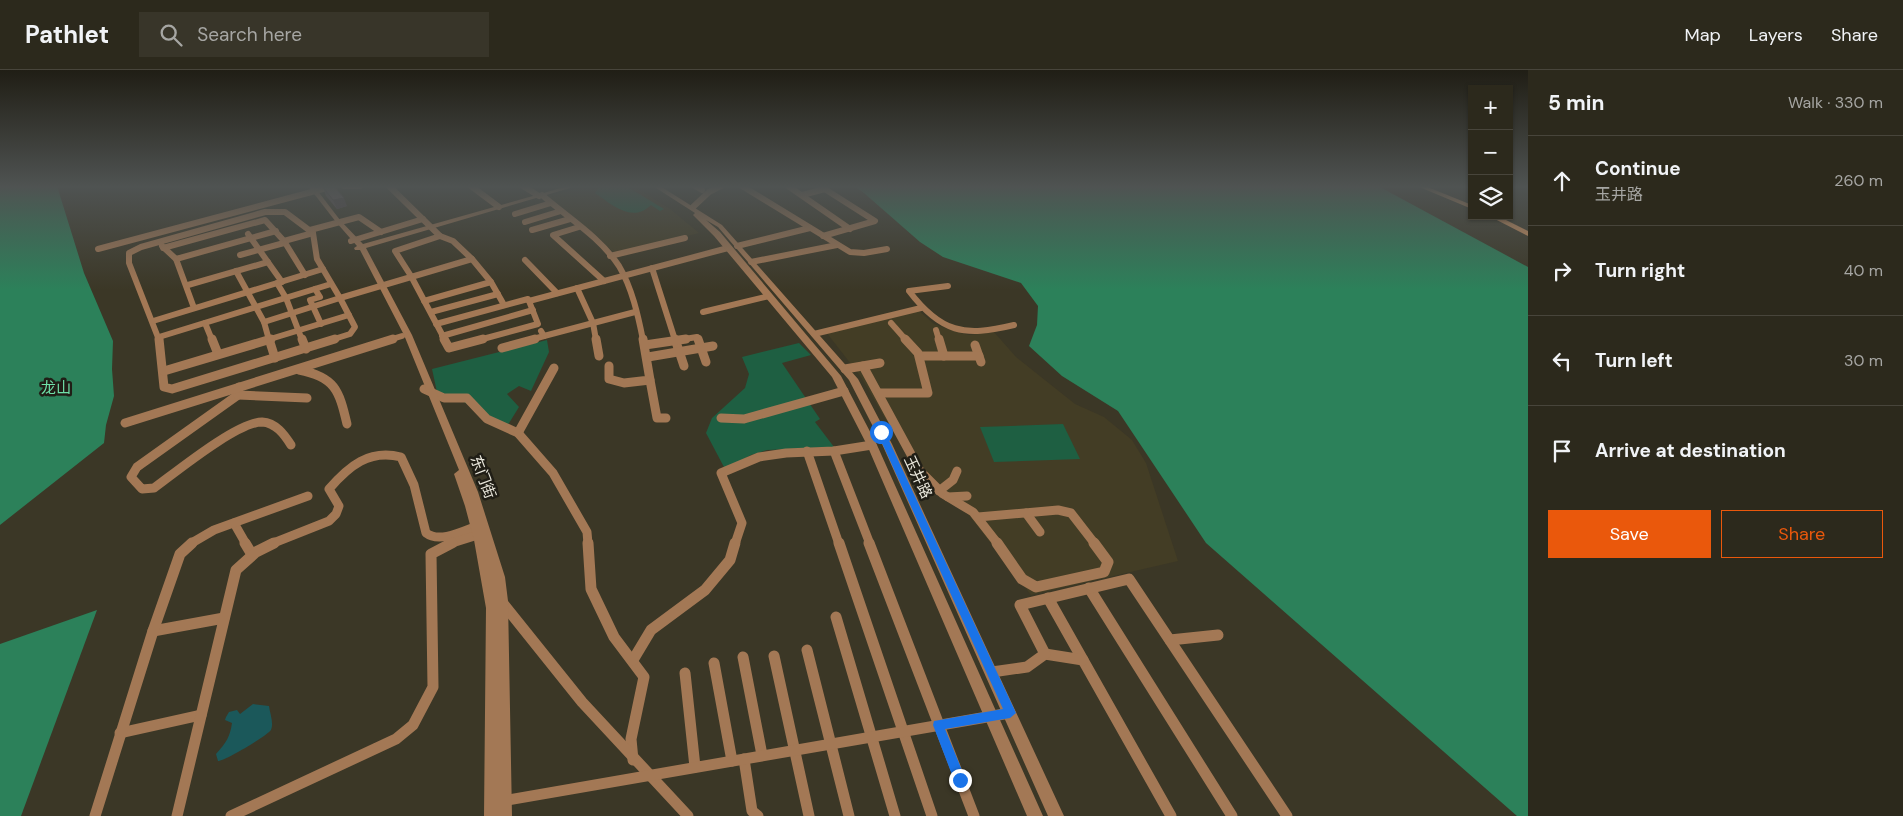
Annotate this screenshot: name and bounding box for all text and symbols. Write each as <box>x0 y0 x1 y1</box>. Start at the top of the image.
search box <box>139 12 489 57</box>
text: Pathlet <box>25 19 109 50</box>
icon: search <box>157 21 185 49</box>
text: Search here <box>197 22 302 47</box>
text: Map <box>1685 23 1721 47</box>
text: Layers <box>1749 23 1803 47</box>
text: Share <box>1831 23 1878 47</box>
map controls <box>1468 85 1513 220</box>
button: + <box>1468 85 1513 130</box>
text: 5 min <box>1548 89 1604 117</box>
text: Walk · 330 m <box>1788 92 1883 113</box>
button: − <box>1468 130 1513 175</box>
text: Continue <box>1595 156 1681 181</box>
icon: ahead <box>1548 167 1576 195</box>
text: 260 m <box>1834 170 1883 191</box>
button: layers <box>1468 175 1513 220</box>
text: 玉井路 <box>1595 184 1643 205</box>
icon: right <box>1548 257 1576 285</box>
text: Turn right <box>1595 258 1685 283</box>
text: 40 m <box>1844 260 1883 281</box>
icon: left <box>1548 347 1576 375</box>
text: Turn left <box>1595 348 1673 373</box>
text: 30 m <box>1844 350 1883 371</box>
park label: 龙山 <box>41 378 71 398</box>
route start <box>870 421 893 444</box>
icon: arrive <box>1548 437 1576 465</box>
text: Arrive at destination <box>1595 438 1786 463</box>
street label: 东门街 <box>466 452 500 502</box>
street label: 玉井路 <box>899 452 937 502</box>
button: Save <box>1548 510 1711 558</box>
button: Share <box>1721 510 1883 558</box>
route end <box>949 769 972 792</box>

